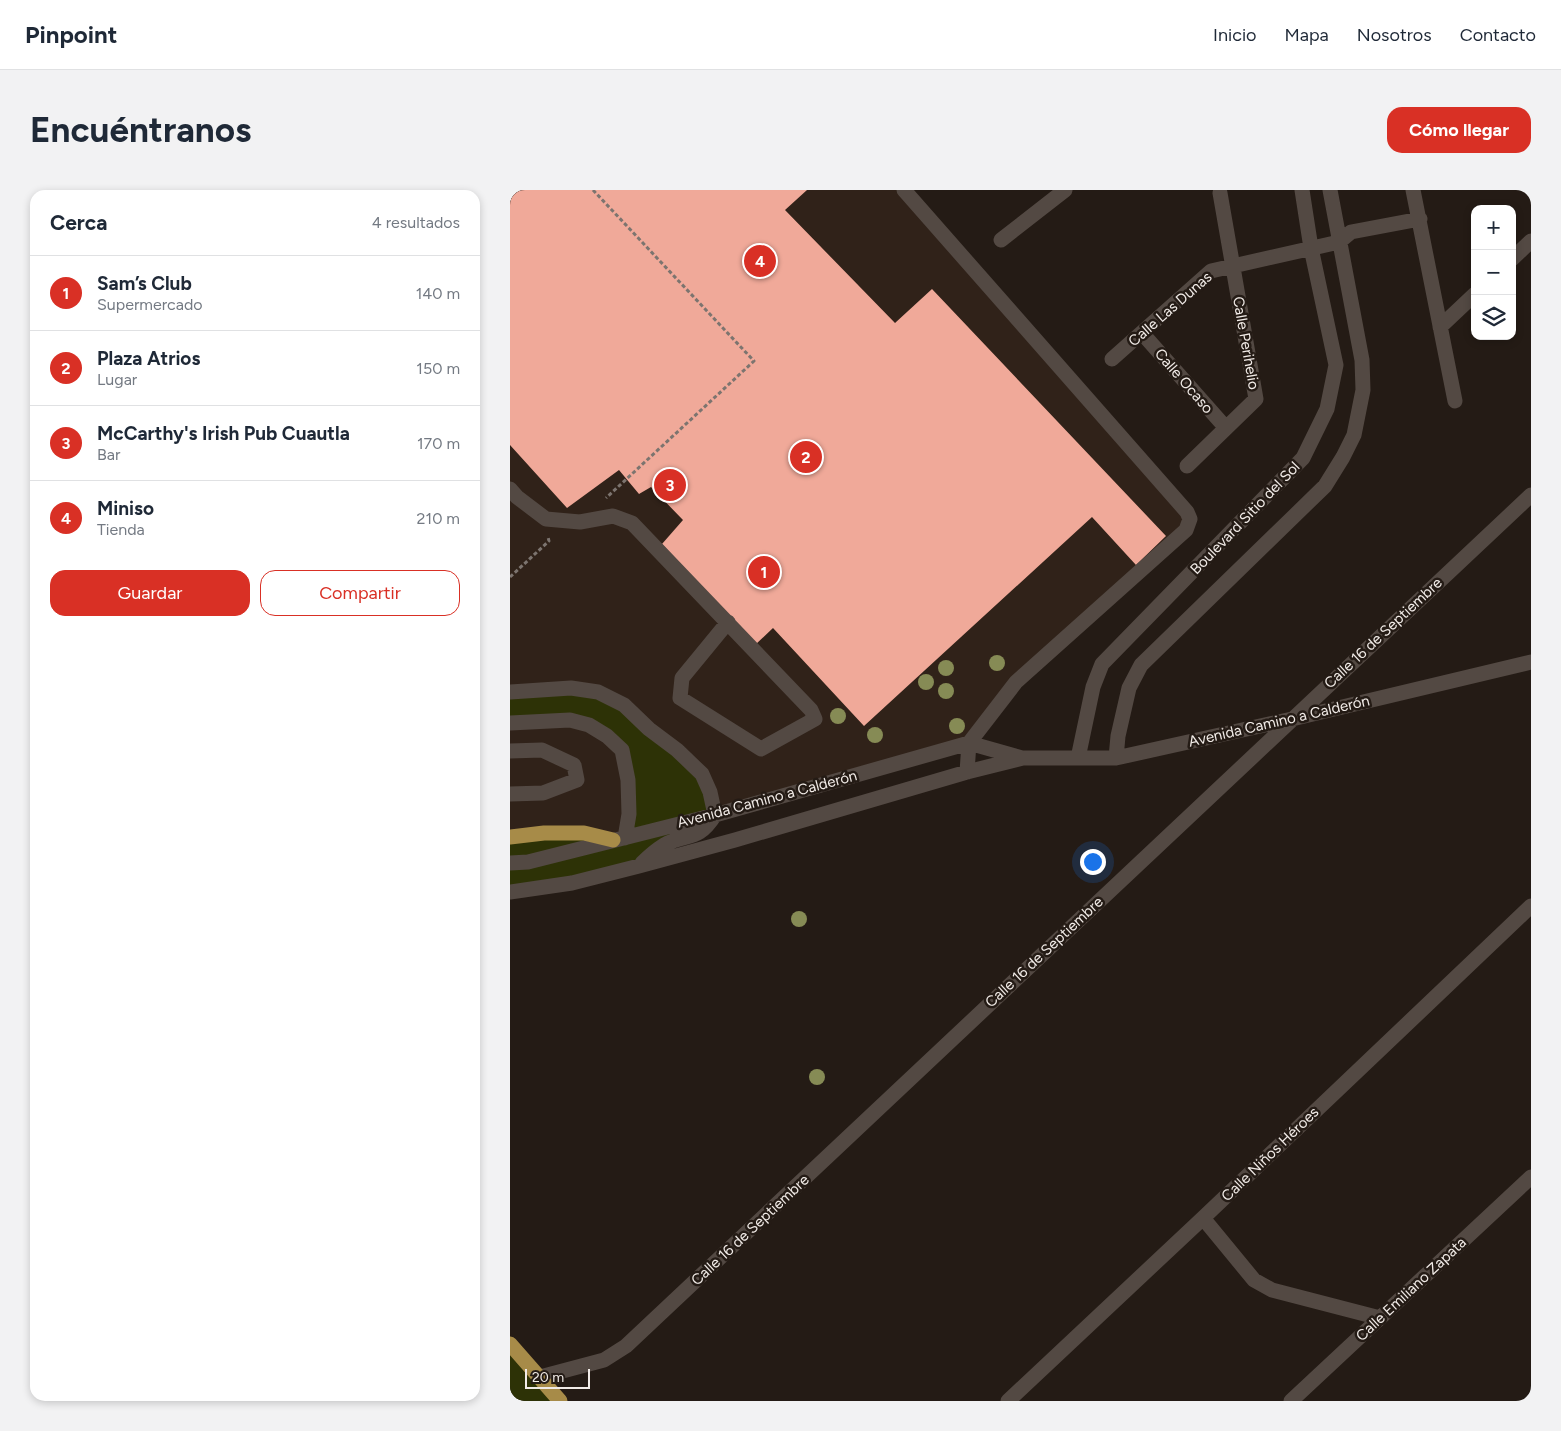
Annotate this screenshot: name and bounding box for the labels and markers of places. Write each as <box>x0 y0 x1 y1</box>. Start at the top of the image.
pin: 4 <box>744 242 776 280</box>
pin: 2 <box>790 438 822 476</box>
pin: 3 <box>654 466 686 504</box>
pin: 1 <box>748 553 780 591</box>

